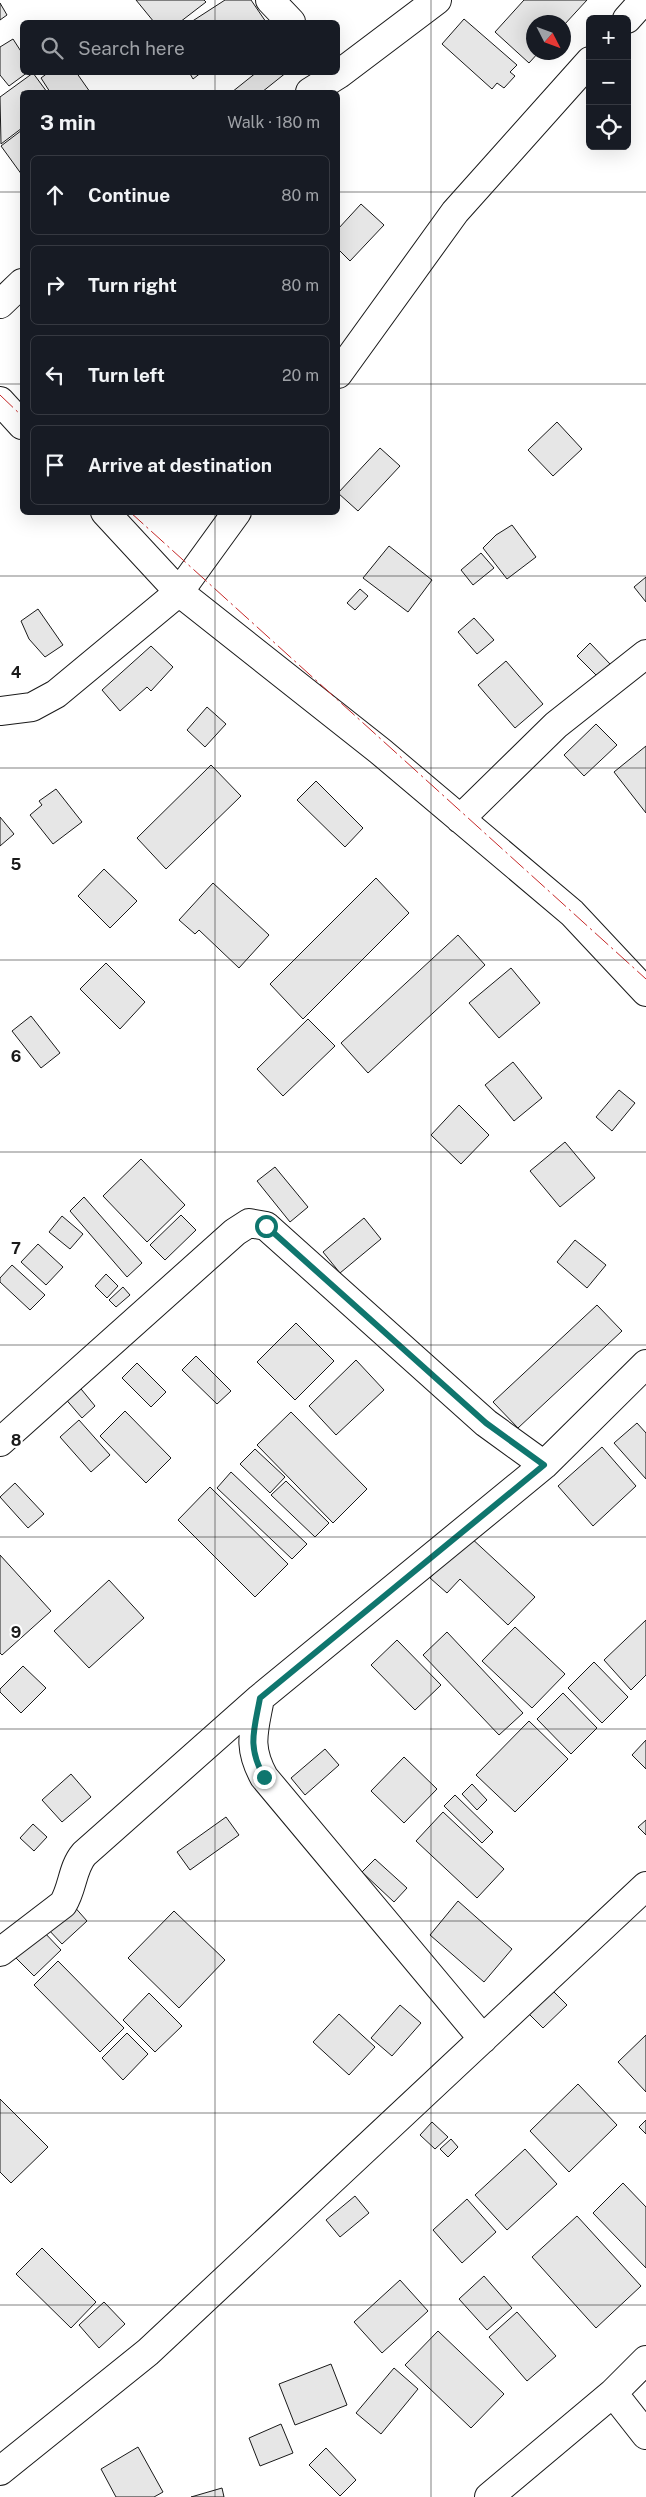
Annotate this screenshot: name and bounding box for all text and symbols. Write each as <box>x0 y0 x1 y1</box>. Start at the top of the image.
north arrow <box>526 15 571 60</box>
map controls <box>586 15 631 150</box>
button: + <box>586 15 631 60</box>
search box <box>20 20 340 75</box>
icon: search <box>38 34 66 62</box>
text: Search here <box>78 37 185 59</box>
button: − <box>586 60 631 105</box>
button: locate <box>586 105 631 150</box>
text: 3 min <box>40 110 96 135</box>
text: Walk · 180 m <box>227 113 320 132</box>
icon: ahead <box>41 181 69 209</box>
text: Continue <box>88 184 170 206</box>
text: 80 m <box>281 186 319 205</box>
icon: right <box>41 271 69 299</box>
text: Turn right <box>88 274 177 296</box>
text: 80 m <box>281 276 319 295</box>
icon: left <box>41 361 69 389</box>
text: Turn left <box>88 364 165 386</box>
text: 20 m <box>282 366 319 385</box>
icon: arrive <box>41 451 69 479</box>
text: Arrive at destination <box>88 454 272 476</box>
text: 4 <box>11 663 22 682</box>
text: 5 <box>11 855 22 874</box>
text: 6 <box>11 1047 21 1066</box>
route start <box>255 1215 278 1238</box>
text: 7 <box>11 1239 21 1258</box>
text: 8 <box>11 1431 22 1450</box>
text: 9 <box>11 1623 21 1642</box>
route end <box>253 1766 276 1789</box>

